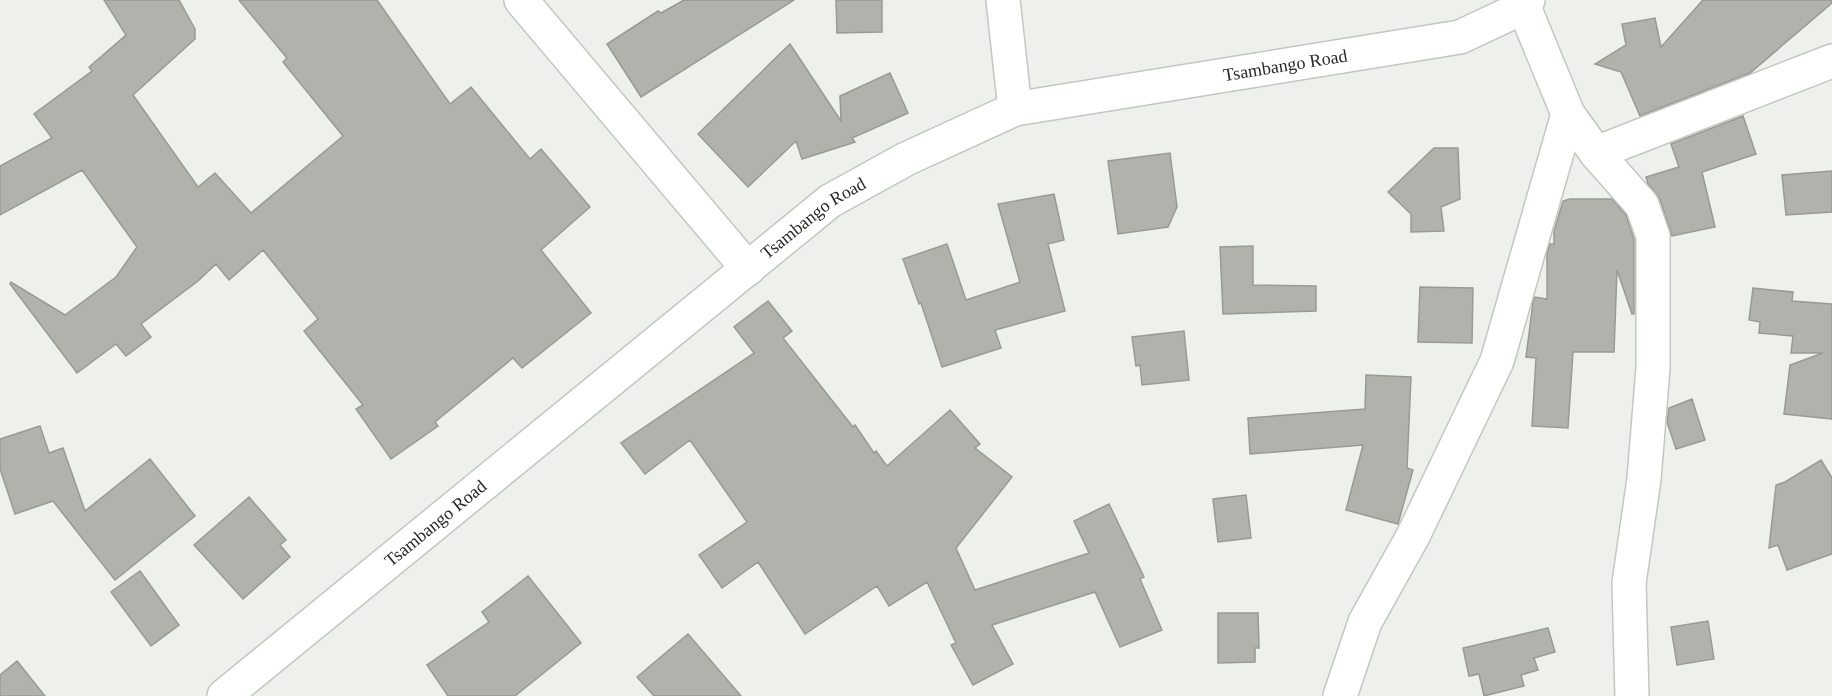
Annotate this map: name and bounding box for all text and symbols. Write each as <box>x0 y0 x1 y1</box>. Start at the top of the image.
street label: Tsambango Road <box>1222 45 1349 85</box>
street label: Tsambango Road <box>757 173 869 263</box>
street label: Tsambango Road <box>381 476 490 571</box>

